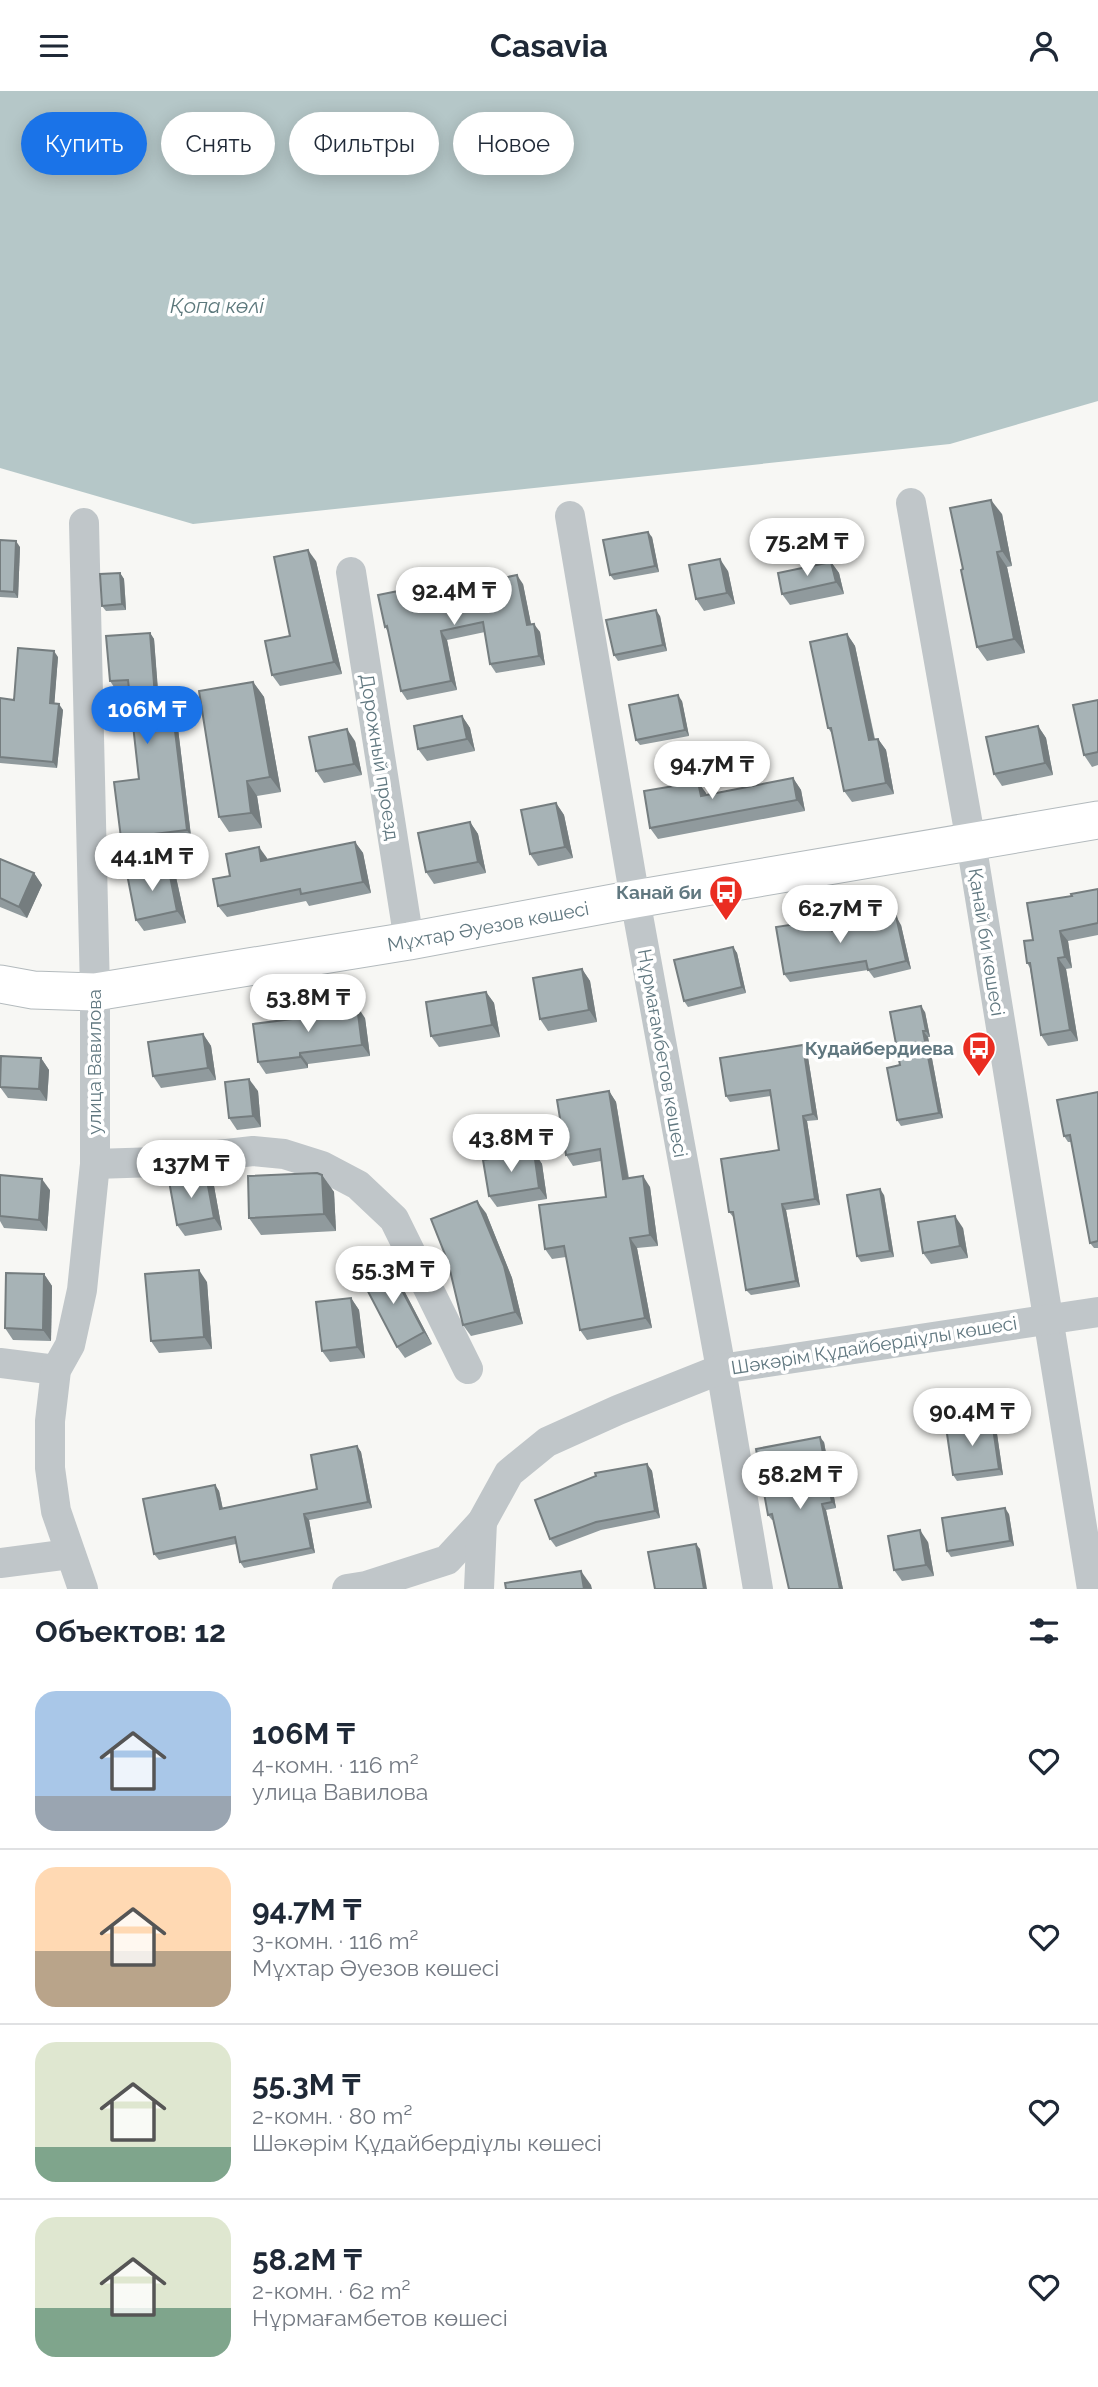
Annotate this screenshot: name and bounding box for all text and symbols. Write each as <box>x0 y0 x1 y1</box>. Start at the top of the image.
icon: menu <box>35 27 73 65</box>
text: Casavia <box>490 27 608 64</box>
icon: person <box>1025 27 1063 65</box>
chip: Купить <box>21 112 147 175</box>
chip: Снять <box>161 112 275 175</box>
chip: Фильтры <box>289 112 439 175</box>
chip: Новое <box>453 112 574 175</box>
water label: Қопа көлі <box>170 293 265 318</box>
pin: 75.2M ₸ <box>742 519 872 578</box>
text: 75.2M ₸ <box>765 527 849 554</box>
pin: 92.4M ₸ <box>389 567 519 627</box>
text: 92.4M ₸ <box>412 576 496 603</box>
street label: Дорожный проезд <box>356 672 404 842</box>
pin: 106M ₸ <box>90 687 204 746</box>
text: 106M ₸ <box>107 695 187 722</box>
pin: 94.7M ₸ <box>647 741 777 801</box>
text: 94.7M ₸ <box>670 750 754 777</box>
pin: 44.1M ₸ <box>87 833 217 893</box>
text: 44.1M ₸ <box>111 842 193 869</box>
street label: Қанай би көшесі <box>964 867 1010 1017</box>
bus stop icon: Канай би <box>707 873 745 922</box>
place label: Канай би <box>616 881 702 903</box>
pin: 62.7M ₸ <box>775 885 905 945</box>
text: 62.7M ₸ <box>798 894 882 921</box>
street label: Мұхтар Әуезов көшесі <box>386 897 590 955</box>
street label: Нұрмағамбетов көшесі <box>634 947 692 1159</box>
pin: 53.8M ₸ <box>243 975 373 1034</box>
text: 53.8M ₸ <box>266 983 350 1010</box>
street label: улица Вавилова <box>83 989 105 1135</box>
bus stop icon: Кудайбердиева <box>960 1029 998 1078</box>
place label: Кудайбердиева <box>805 1037 954 1059</box>
pin: 43.8M ₸ <box>446 1115 576 1174</box>
text: 43.8M ₸ <box>469 1123 553 1150</box>
pin: 137M ₸ <box>134 1141 248 1200</box>
text: 137M ₸ <box>153 1149 229 1176</box>
pin: 55.3M ₸ <box>328 1247 458 1306</box>
text: 55.3M ₸ <box>351 1255 435 1282</box>
street label: Шәкәрім Құдайбердіұлы көшесі <box>730 1312 1018 1378</box>
pin: 90.4M ₸ <box>907 1389 1037 1448</box>
text: 90.4M ₸ <box>929 1397 1015 1424</box>
pin: 58.2M ₸ <box>735 1451 865 1511</box>
text: 58.2M ₸ <box>758 1460 842 1487</box>
icon: filters <box>1025 1612 1063 1650</box>
text: Объектов: 12 <box>35 1614 226 1649</box>
text: 106M ₸ <box>252 1716 355 1751</box>
icon: home <box>91 1719 175 1803</box>
icon: heart <box>1025 1742 1063 1780</box>
text: 4-комн. · 116 m² <box>252 1751 419 1778</box>
text: улица Вавилова <box>252 1778 428 1805</box>
text: 94.7M ₸ <box>252 1892 362 1927</box>
icon: home <box>91 1895 175 1979</box>
icon: heart <box>1025 1918 1063 1956</box>
text: 3-комн. · 116 m² <box>252 1927 418 1954</box>
text: Мұхтар Әуезов көшесі <box>252 1954 499 1981</box>
text: 55.3M ₸ <box>252 2067 360 2102</box>
icon: home <box>91 2070 175 2154</box>
icon: heart <box>1025 2093 1063 2131</box>
text: 2-комн. · 80 m² <box>252 2102 412 2129</box>
text: Шәкәрім Құдайбердіұлы көшесі <box>252 2129 602 2156</box>
text: 58.2M ₸ <box>252 2242 362 2277</box>
icon: home <box>91 2245 175 2329</box>
icon: heart <box>1025 2268 1063 2306</box>
text: 2-комн. · 62 m² <box>252 2277 410 2304</box>
text: Нұрмағамбетов көшесі <box>252 2304 508 2331</box>

